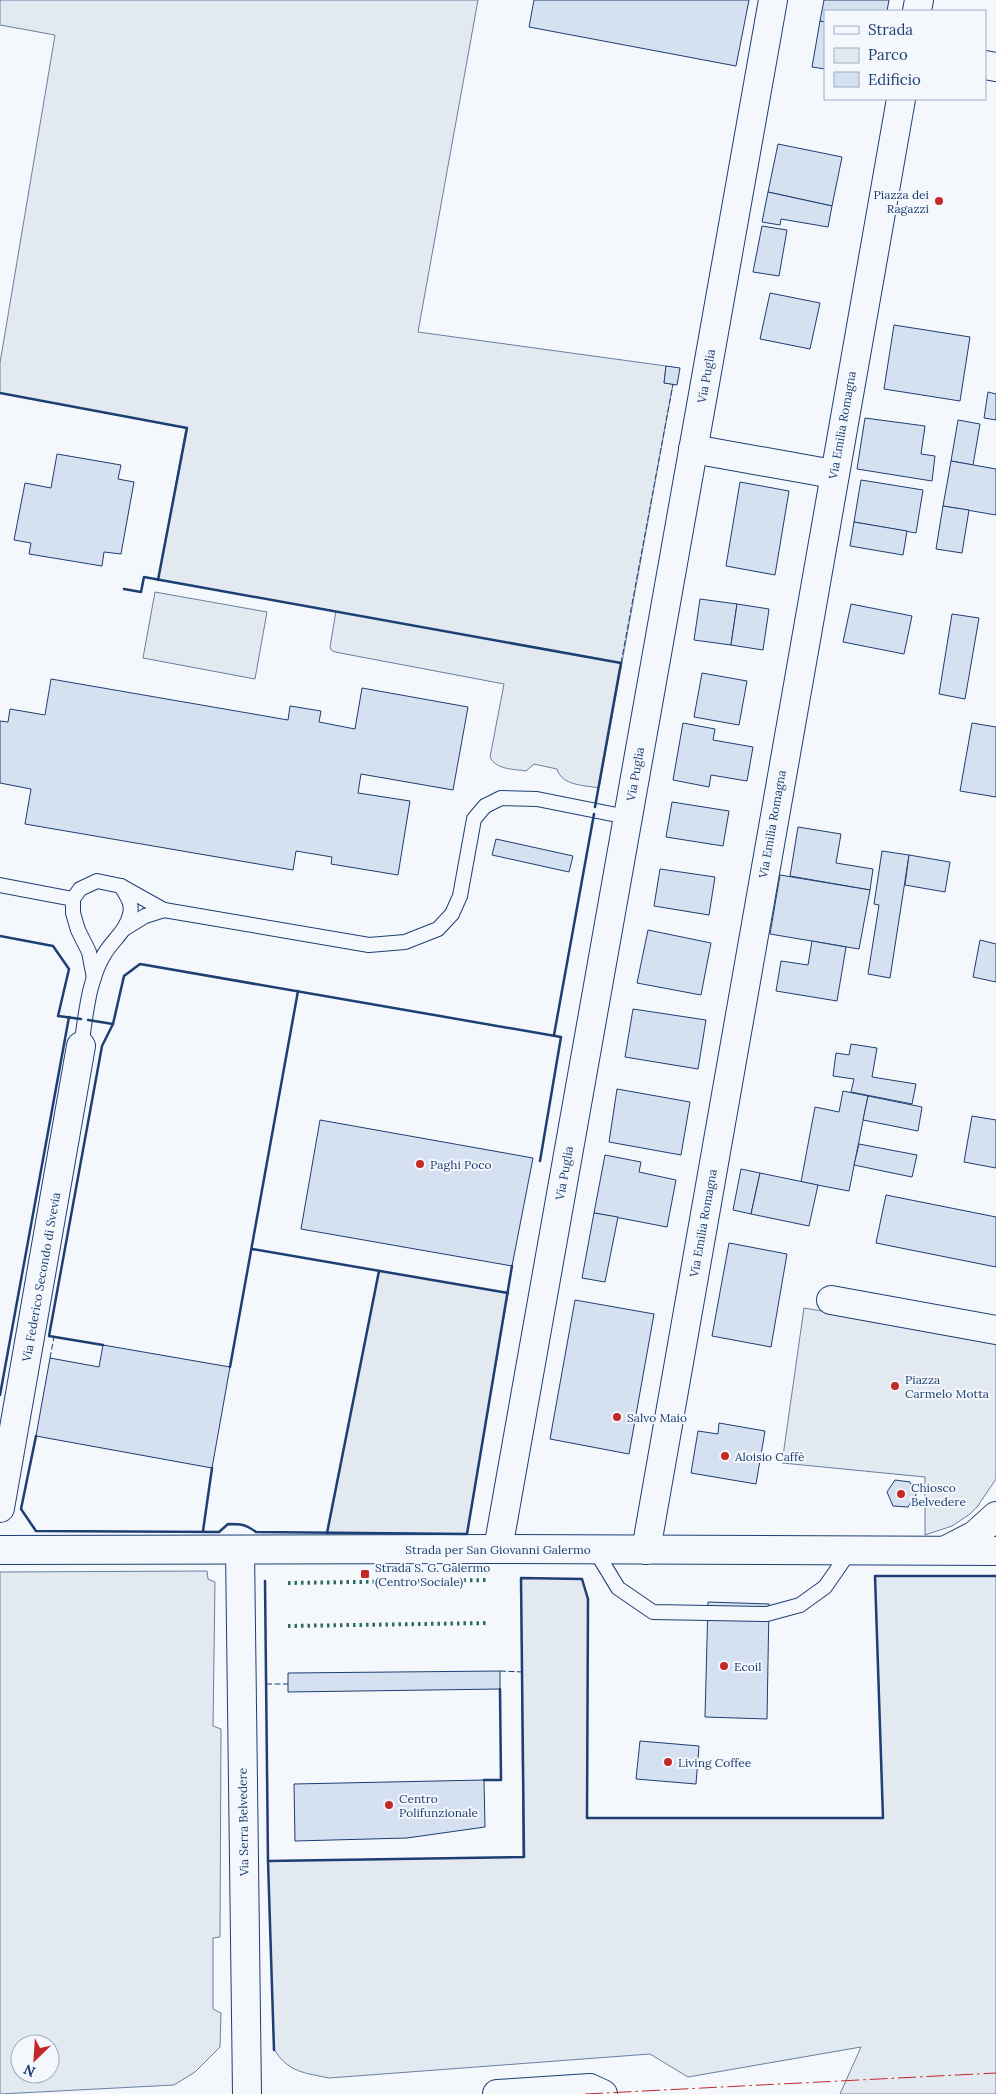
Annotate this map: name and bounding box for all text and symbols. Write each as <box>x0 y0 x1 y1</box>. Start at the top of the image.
legend <box>824 10 986 100</box>
text: Strada <box>868 20 913 39</box>
text: Parco <box>868 45 908 64</box>
text: Edificio <box>868 70 921 89</box>
place label: Piazza dei Ragazzi <box>874 187 929 216</box>
marker: Piazza dei Ragazzi <box>933 195 945 207</box>
street label: Via Puglia <box>694 348 718 405</box>
street label: Via Emilia Romagna <box>825 370 859 481</box>
street label: Via Puglia <box>623 746 647 803</box>
street label: Via Emilia Romagna <box>755 769 789 880</box>
street label: Via Puglia <box>552 1145 576 1202</box>
place label: Paghi Poco <box>430 1157 492 1172</box>
marker: Paghi Poco <box>414 1158 426 1170</box>
street label: Via Emilia Romagna <box>686 1168 720 1279</box>
street label: Via Federico Secondo di Svevia <box>19 1191 63 1364</box>
place label: Piazza Carmelo Motta <box>905 1372 989 1401</box>
marker: Piazza Carmelo Motta <box>889 1380 901 1392</box>
place label: Salvo Maio <box>627 1410 687 1425</box>
marker: Salvo Maio <box>611 1411 623 1423</box>
place label: Aloisio Caffè <box>734 1449 805 1464</box>
marker: Aloisio Caffè <box>719 1450 731 1462</box>
place label: Chiosco Belvedere <box>911 1480 966 1509</box>
marker: Chiosco Belvedere <box>895 1488 907 1500</box>
street label: Strada per San Giovanni Galermo <box>405 1542 591 1557</box>
place label: Strada S. G. Galermo (Centro Sociale) <box>375 1560 490 1590</box>
marker: Strada S. G. Galermo (Centro Sociale) <box>359 1568 371 1580</box>
place label: Ecoil <box>734 1659 761 1674</box>
marker: Ecoil <box>718 1660 730 1672</box>
place label: Living Coffee <box>678 1755 752 1770</box>
marker: Living Coffee <box>662 1756 674 1768</box>
street label: Via Serra Belvedere <box>235 1767 251 1877</box>
place label: Centro Polifunzionale <box>399 1791 479 1820</box>
marker: Centro Polifunzionale <box>383 1799 395 1811</box>
north arrow <box>10 2034 60 2084</box>
text: N <box>21 2060 38 2081</box>

